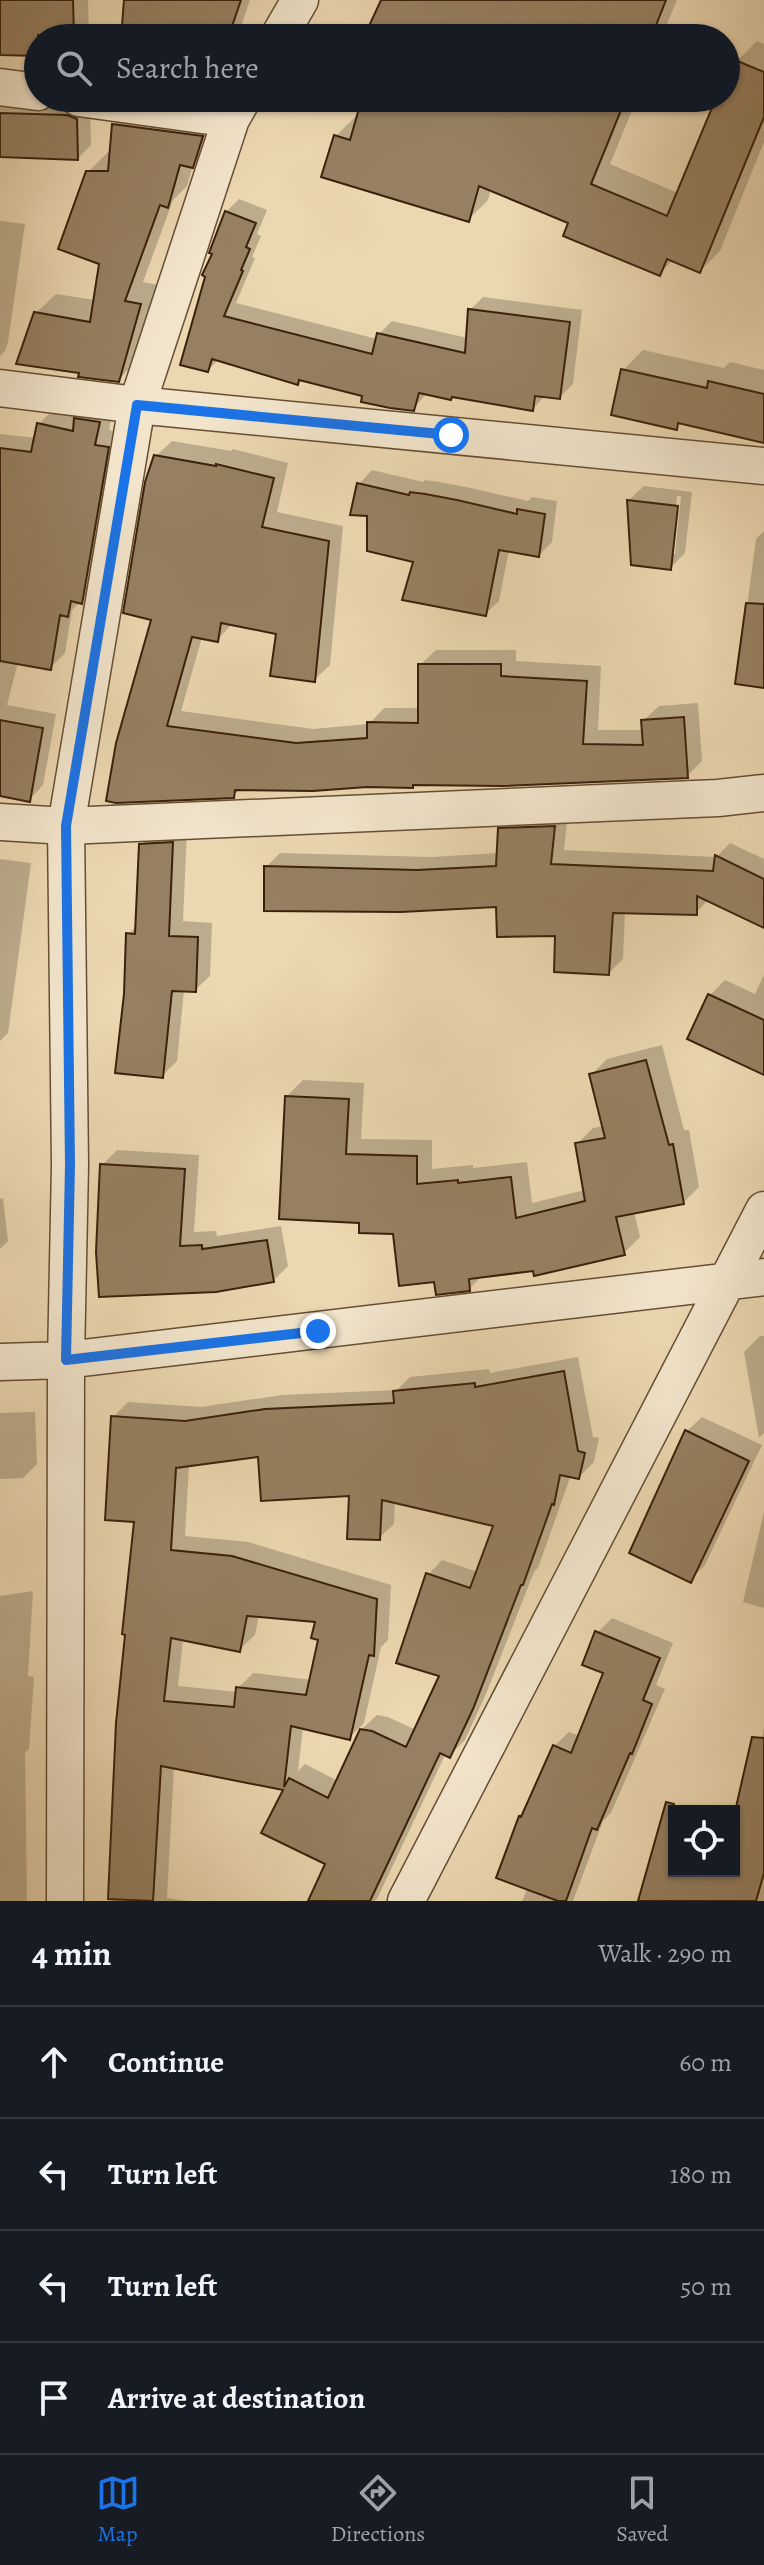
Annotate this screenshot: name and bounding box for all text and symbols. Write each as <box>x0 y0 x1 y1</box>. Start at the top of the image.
search box <box>24 24 740 112</box>
icon: search <box>52 46 96 90</box>
text: Search here <box>116 48 259 88</box>
route start <box>433 417 469 453</box>
route end <box>300 1313 336 1349</box>
map controls <box>668 1805 740 1877</box>
button: locate <box>668 1805 740 1877</box>
text: 4 min <box>32 1930 111 1977</box>
text: Walk · 290 m <box>598 1936 732 1971</box>
icon: ahead <box>32 2040 76 2084</box>
text: Continue <box>108 2042 224 2082</box>
text: 60 m <box>679 2045 732 2080</box>
icon: left <box>32 2152 76 2196</box>
text: Turn left <box>108 2154 217 2194</box>
text: 180 m <box>670 2157 732 2192</box>
icon: left <box>32 2264 76 2308</box>
text: Turn left <box>108 2266 217 2306</box>
text: 50 m <box>680 2269 732 2304</box>
icon: arrive <box>32 2376 76 2420</box>
text: Arrive at destination <box>108 2378 365 2418</box>
tab: Map <box>96 2471 140 2549</box>
tab: Directions <box>331 2471 425 2549</box>
tab: Saved <box>616 2471 668 2549</box>

